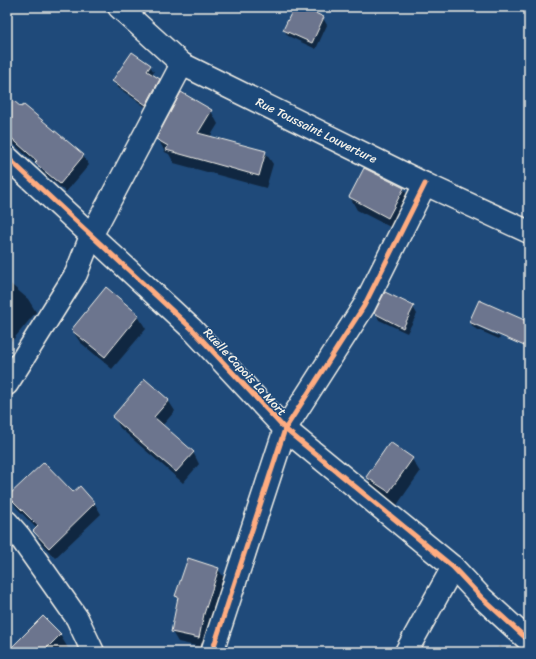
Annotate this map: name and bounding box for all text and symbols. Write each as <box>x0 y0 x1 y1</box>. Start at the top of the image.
street label: Rue Toussaint Louverture <box>252 91 381 170</box>
street label: Ruelle Capois La Mort <box>198 323 292 421</box>

